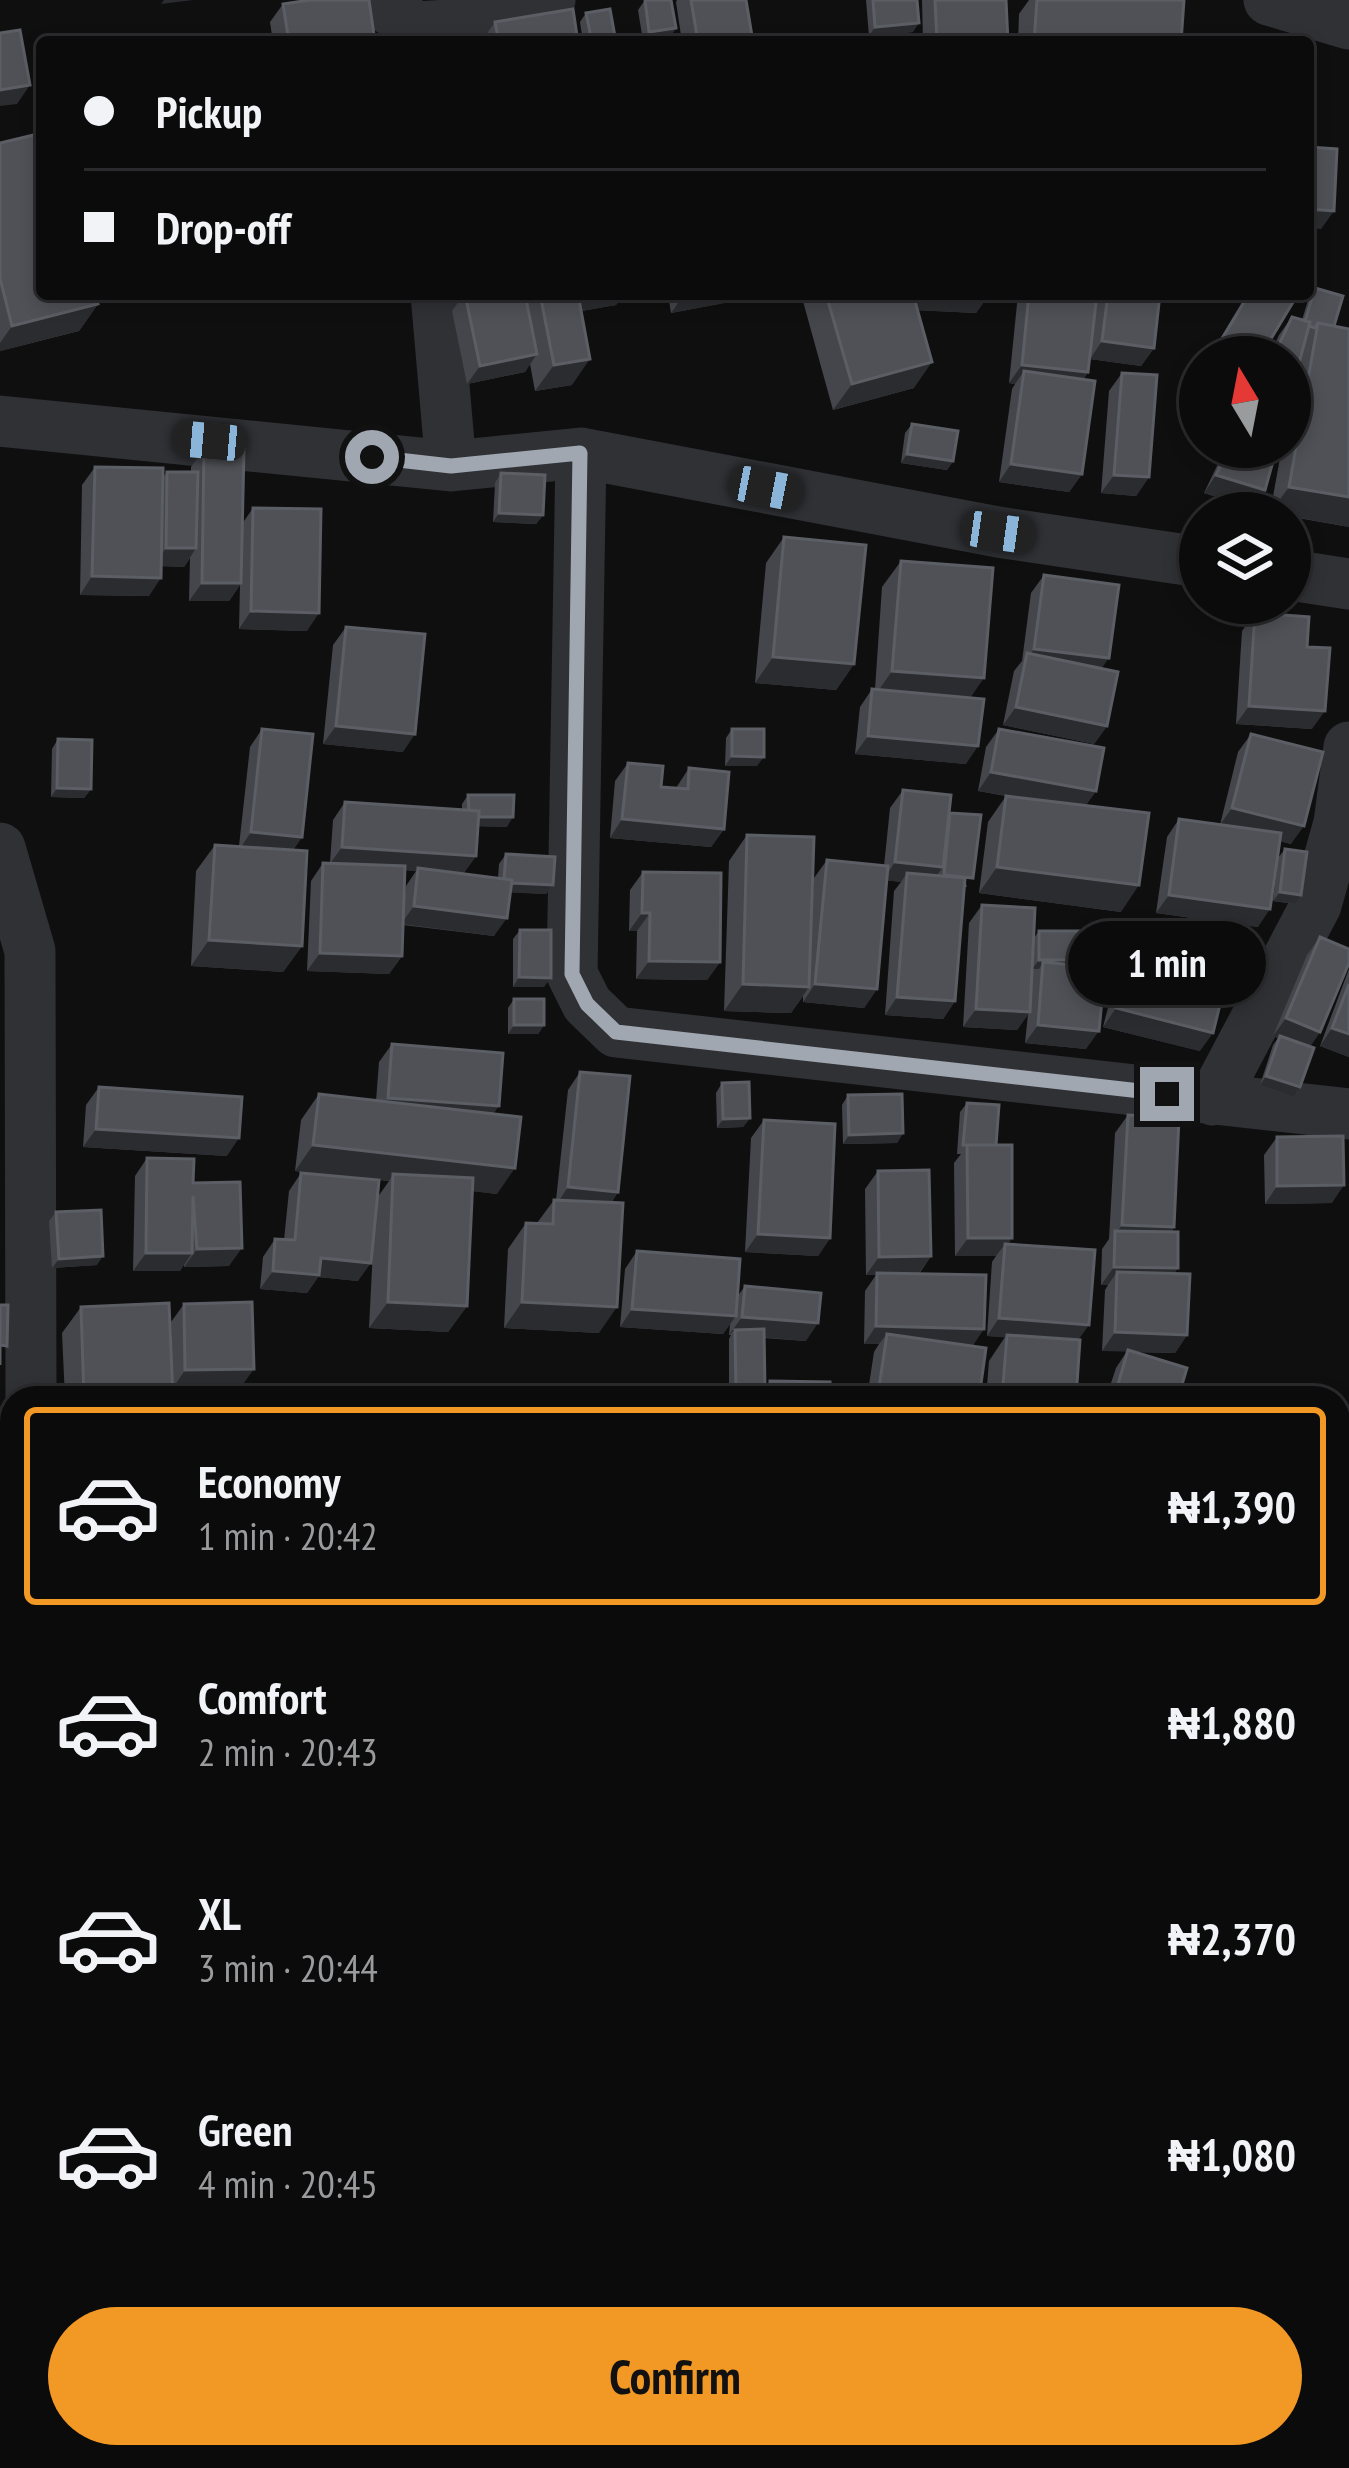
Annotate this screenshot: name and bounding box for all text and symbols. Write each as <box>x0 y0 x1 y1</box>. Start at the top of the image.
text: Pickup <box>156 82 262 140</box>
text: Drop-off <box>156 198 290 256</box>
north arrow <box>1179 336 1311 468</box>
map controls <box>1179 336 1311 624</box>
car <box>173 420 247 462</box>
route start <box>345 430 399 484</box>
car <box>727 463 805 513</box>
button: layers <box>1179 492 1311 624</box>
car <box>960 509 1036 555</box>
callout: 1 min <box>1068 920 1266 1004</box>
text: 1 min <box>1128 937 1206 988</box>
route end <box>1140 1067 1194 1121</box>
icon: car <box>54 1452 162 1560</box>
text: Economy <box>198 1452 341 1510</box>
text: ₦1,390 <box>1168 1477 1296 1535</box>
text: 1 min · 20:42 <box>198 1510 378 1561</box>
icon: car <box>54 1668 162 1776</box>
text: Comfort <box>198 1668 327 1726</box>
text: ₦1,880 <box>1168 1693 1296 1751</box>
text: 2 min · 20:43 <box>198 1726 378 1777</box>
icon: car <box>54 1884 162 1992</box>
text: XL <box>198 1884 241 1942</box>
text: ₦2,370 <box>1168 1909 1296 1967</box>
text: 3 min · 20:44 <box>198 1942 378 1993</box>
icon: car <box>54 2100 162 2208</box>
text: Green <box>198 2100 293 2158</box>
text: ₦1,080 <box>1168 2125 1296 2183</box>
text: 4 min · 20:45 <box>198 2158 378 2209</box>
button: Confirm <box>48 2307 1302 2445</box>

